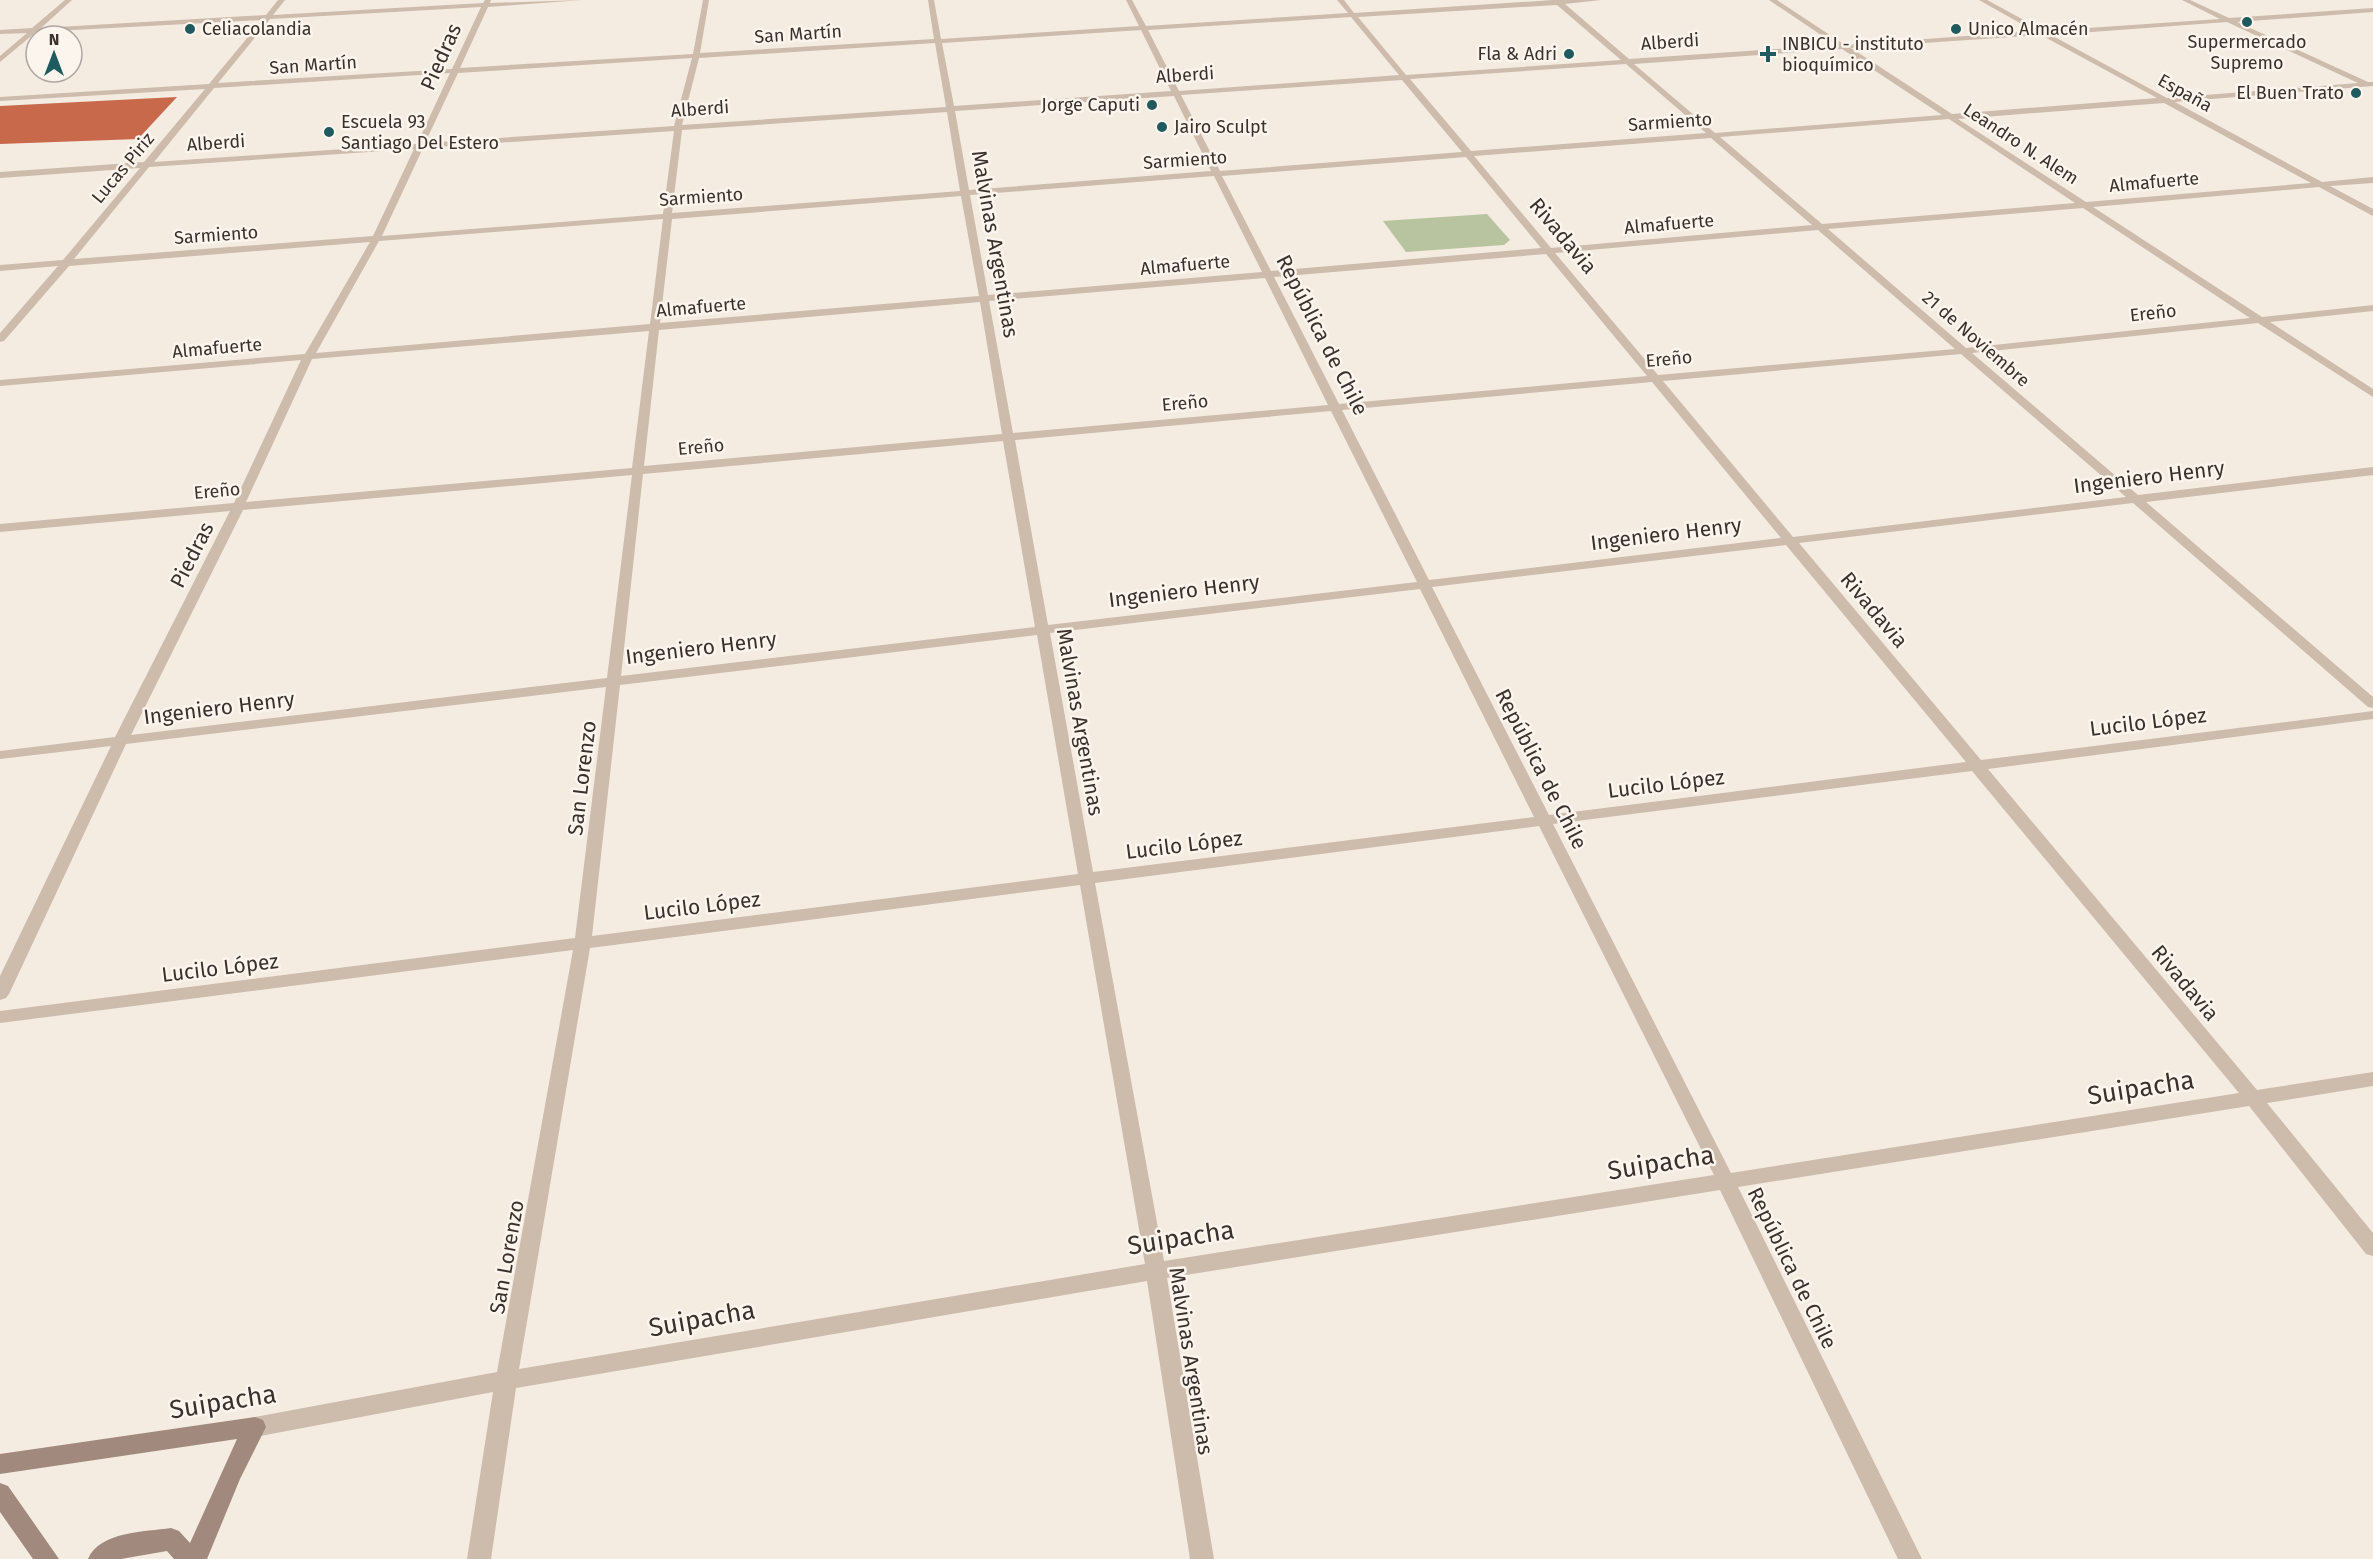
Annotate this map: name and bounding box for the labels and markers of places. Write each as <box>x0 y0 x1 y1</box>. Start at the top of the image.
marker: Supermercado Supremo <box>2240 15 2254 29</box>
place label: Celiacolandia <box>202 18 312 40</box>
place label: Unico Almacén <box>1968 18 2088 40</box>
marker: Celiacolandia <box>183 22 197 36</box>
marker: Unico Almacén <box>1949 22 1963 36</box>
place label: Supermercado Supremo <box>2188 31 2306 74</box>
place label: INBICU - instituto bioquímico <box>1782 33 1924 76</box>
place label: Fla & Adri <box>1478 43 1557 65</box>
marker: INBICU - instituto bioquímico <box>1759 45 1777 63</box>
marker: Fla & Adri <box>1562 47 1576 61</box>
place label: El Buen Trato <box>2236 82 2344 104</box>
marker: El Buen Trato <box>2349 86 2363 100</box>
place label: Jorge Caputi <box>1041 94 1140 116</box>
marker: Jorge Caputi <box>1145 98 1159 112</box>
place label: Escuela 93 Santiago Del Estero <box>341 111 499 154</box>
place label: Jairo Sculpt <box>1174 116 1268 138</box>
marker: Jairo Sculpt <box>1155 120 1169 134</box>
marker: Escuela 93 Santiago Del Estero <box>322 125 336 139</box>

